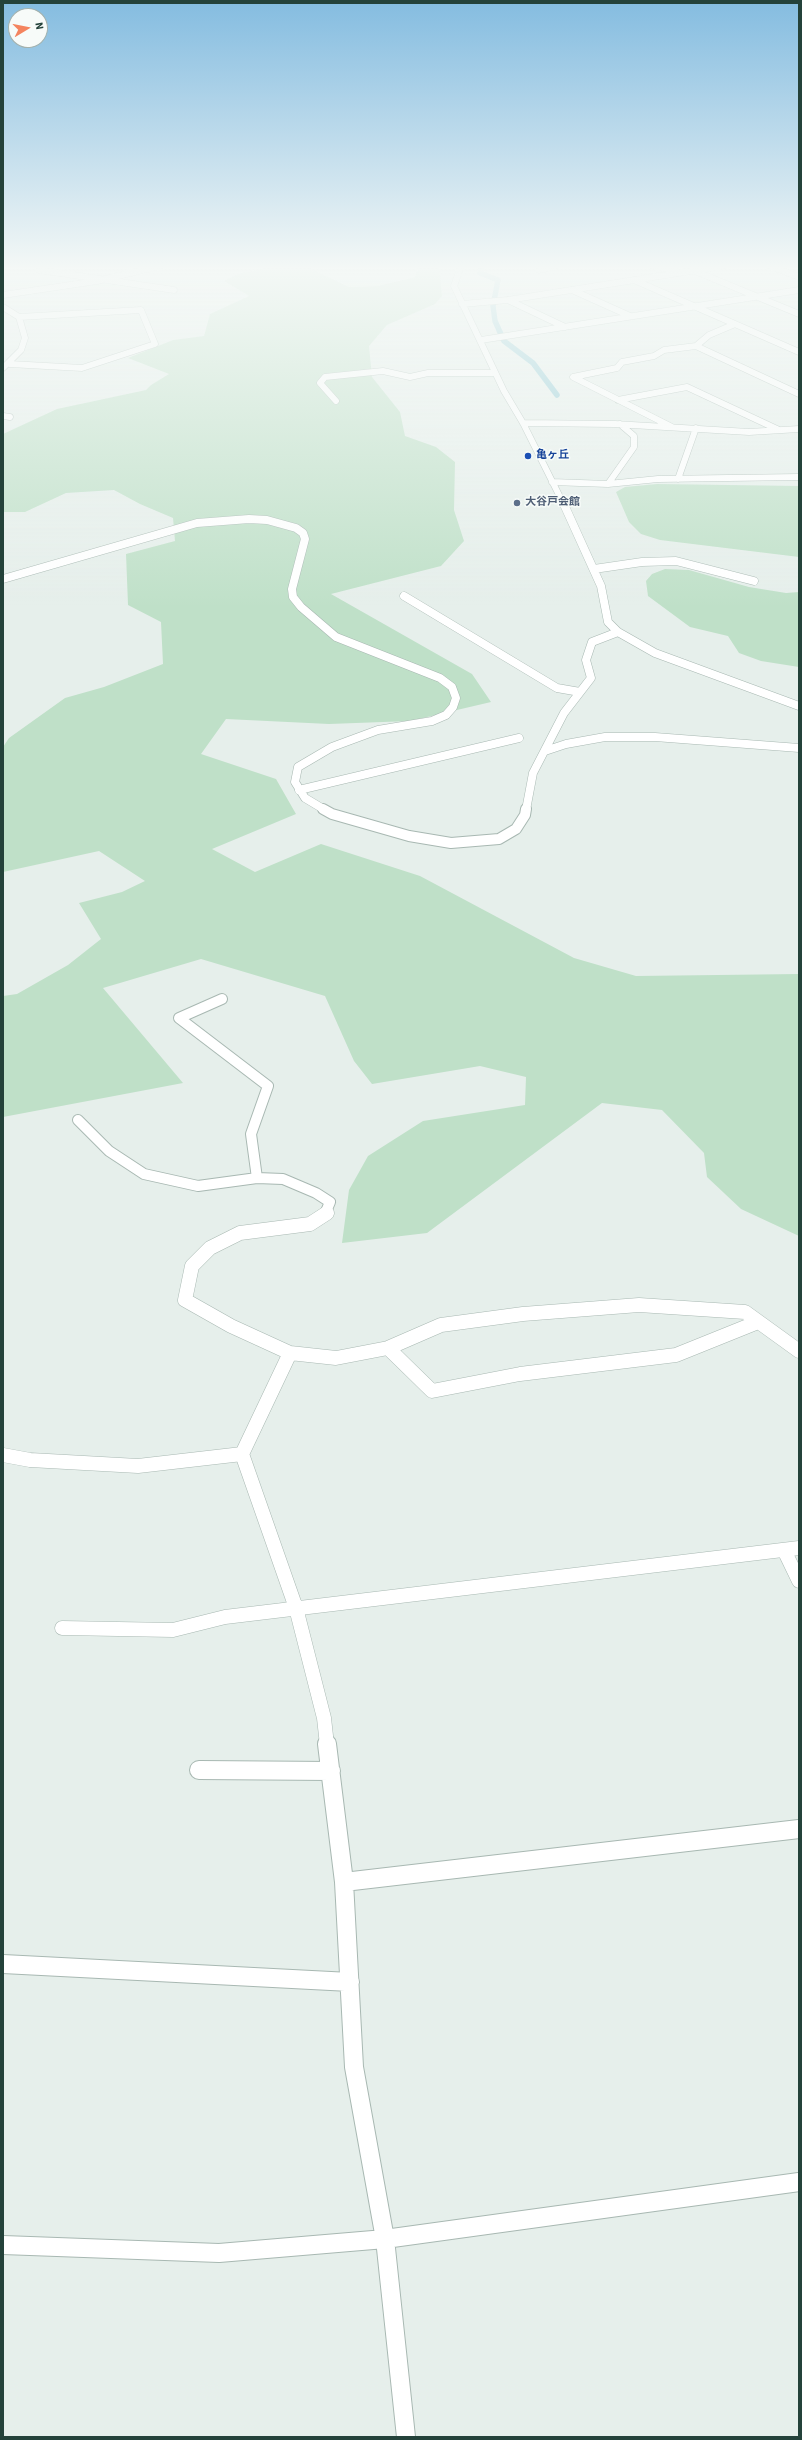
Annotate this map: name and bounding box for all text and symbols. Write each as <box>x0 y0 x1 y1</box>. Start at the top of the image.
north arrow <box>8 8 48 48</box>
text: N <box>31 21 47 31</box>
place label: 亀ヶ丘 <box>536 449 569 463</box>
marker: 亀ヶ丘 <box>523 451 533 461</box>
place label: 大谷戸会館 <box>525 496 580 510</box>
marker: 大谷戸会館 <box>512 498 522 508</box>

